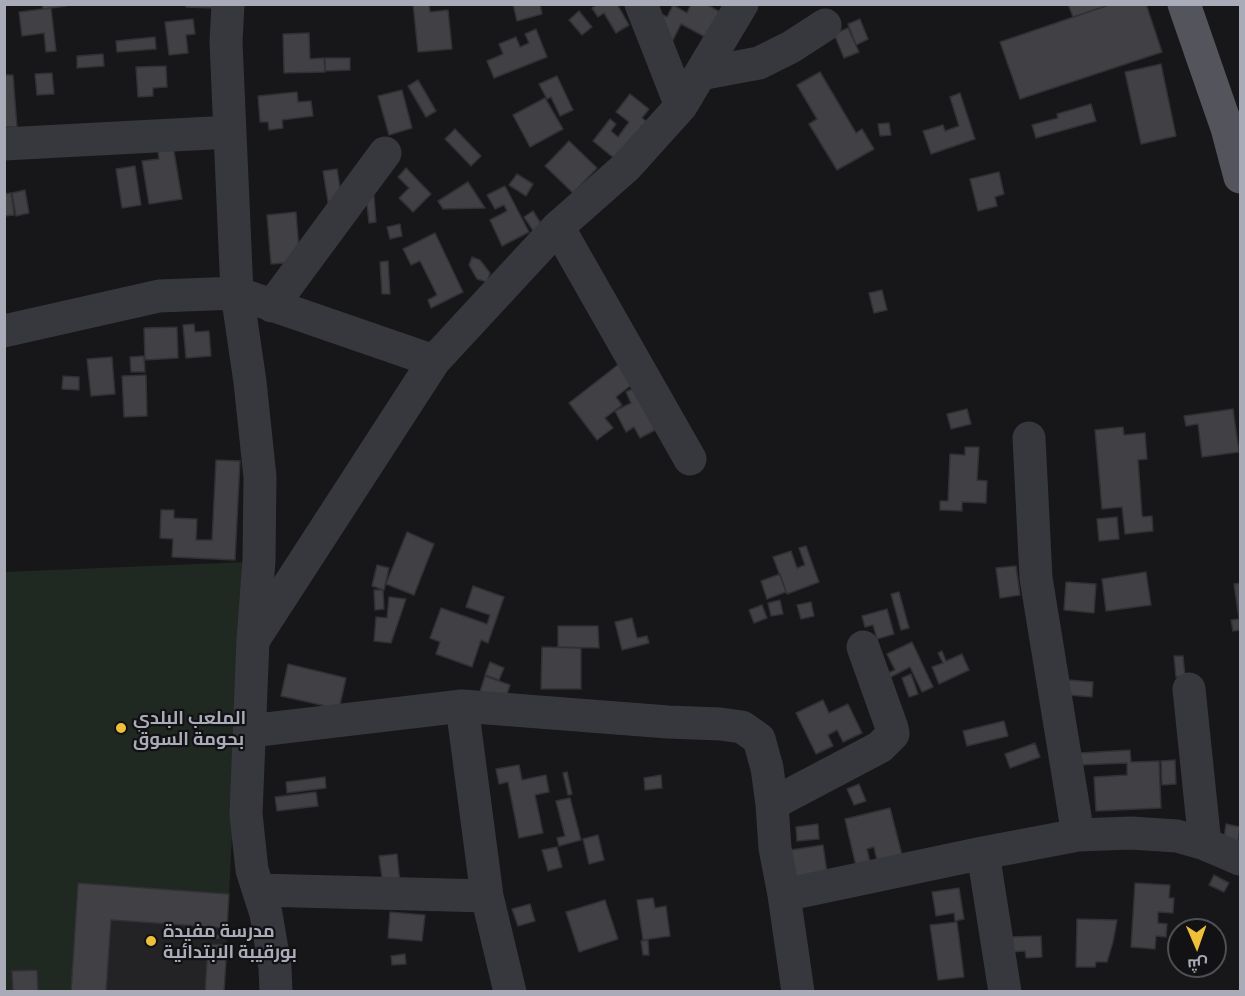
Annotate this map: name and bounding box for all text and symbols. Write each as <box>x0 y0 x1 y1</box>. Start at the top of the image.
place label: الملعب البلدي بحومة السوق <box>133 707 246 750</box>
marker: الملعب البلدي بحومة السوق <box>114 721 128 735</box>
north arrow <box>1167 918 1227 978</box>
place label: مدرسة مفيدة بورقيبة الابتدائية <box>163 920 297 962</box>
marker: مدرسة مفيدة بورقيبة الابتدائية <box>144 934 158 948</box>
text: ش <box>1187 955 1208 974</box>

